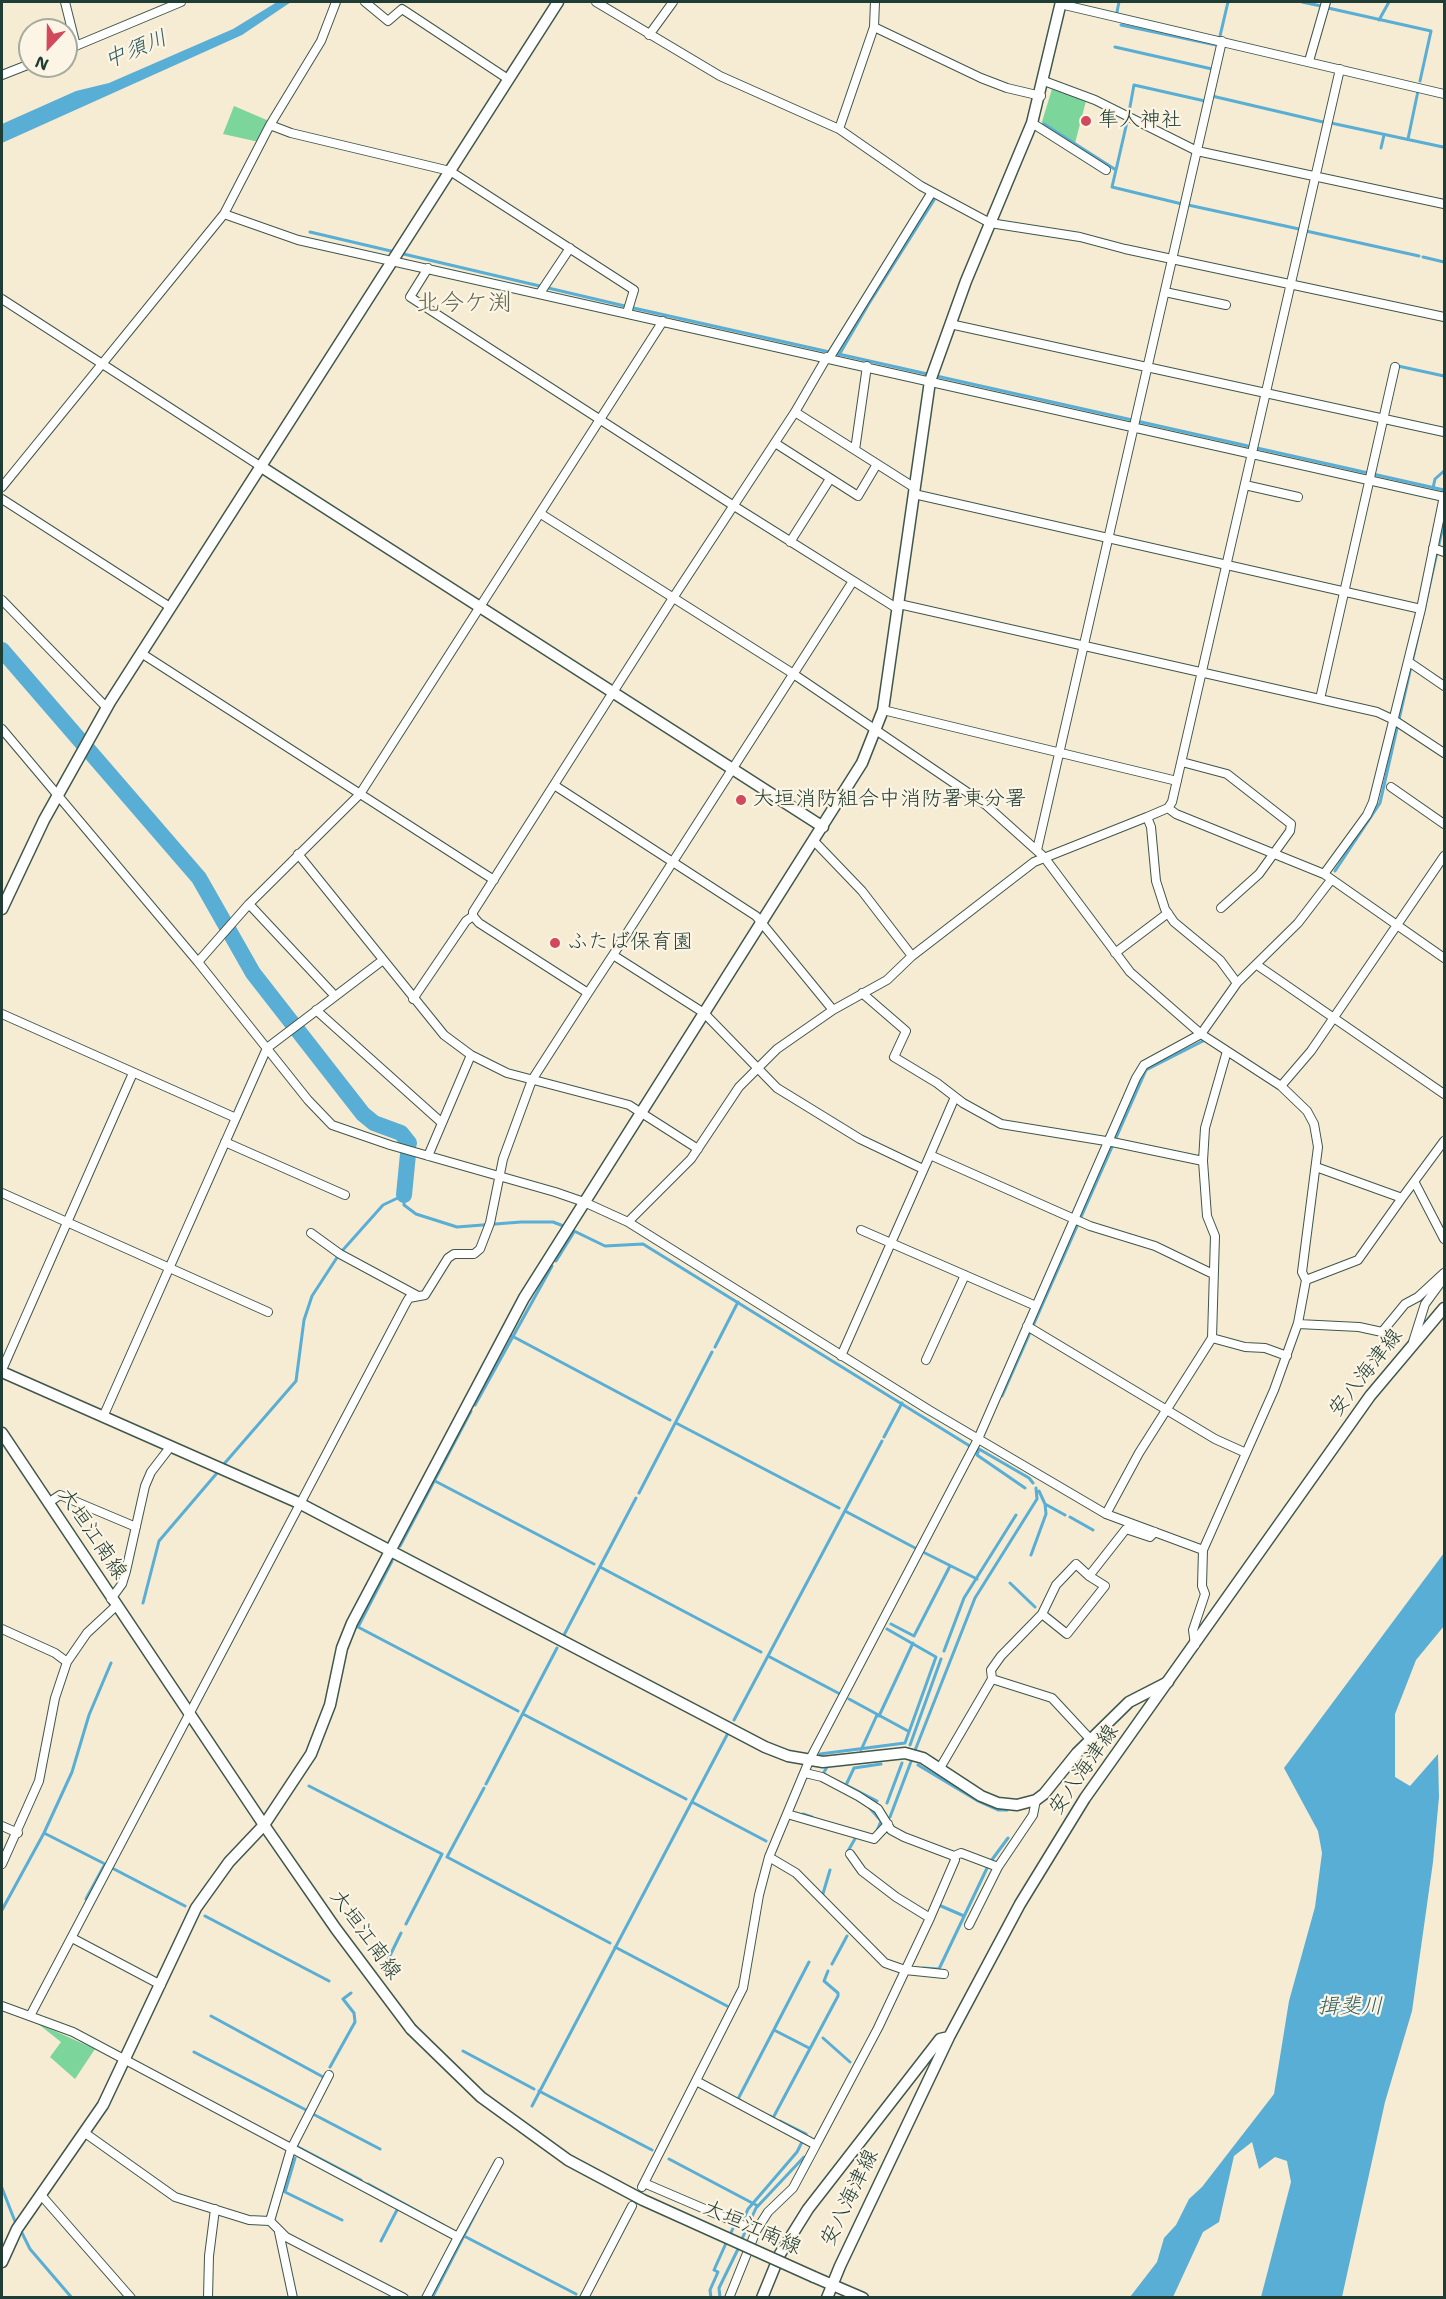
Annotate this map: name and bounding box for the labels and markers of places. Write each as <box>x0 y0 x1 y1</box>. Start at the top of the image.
place label: 隼人神社 <box>1098 108 1182 134</box>
marker: 隼人神社 <box>1079 114 1093 128</box>
place label: 大垣消防組合中消防署東分署 <box>753 787 1026 813</box>
marker: 大垣消防組合中消防署東分署 <box>734 793 748 807</box>
place label: ふたば保育園 <box>567 930 693 956</box>
marker: ふたば保育園 <box>548 936 562 950</box>

